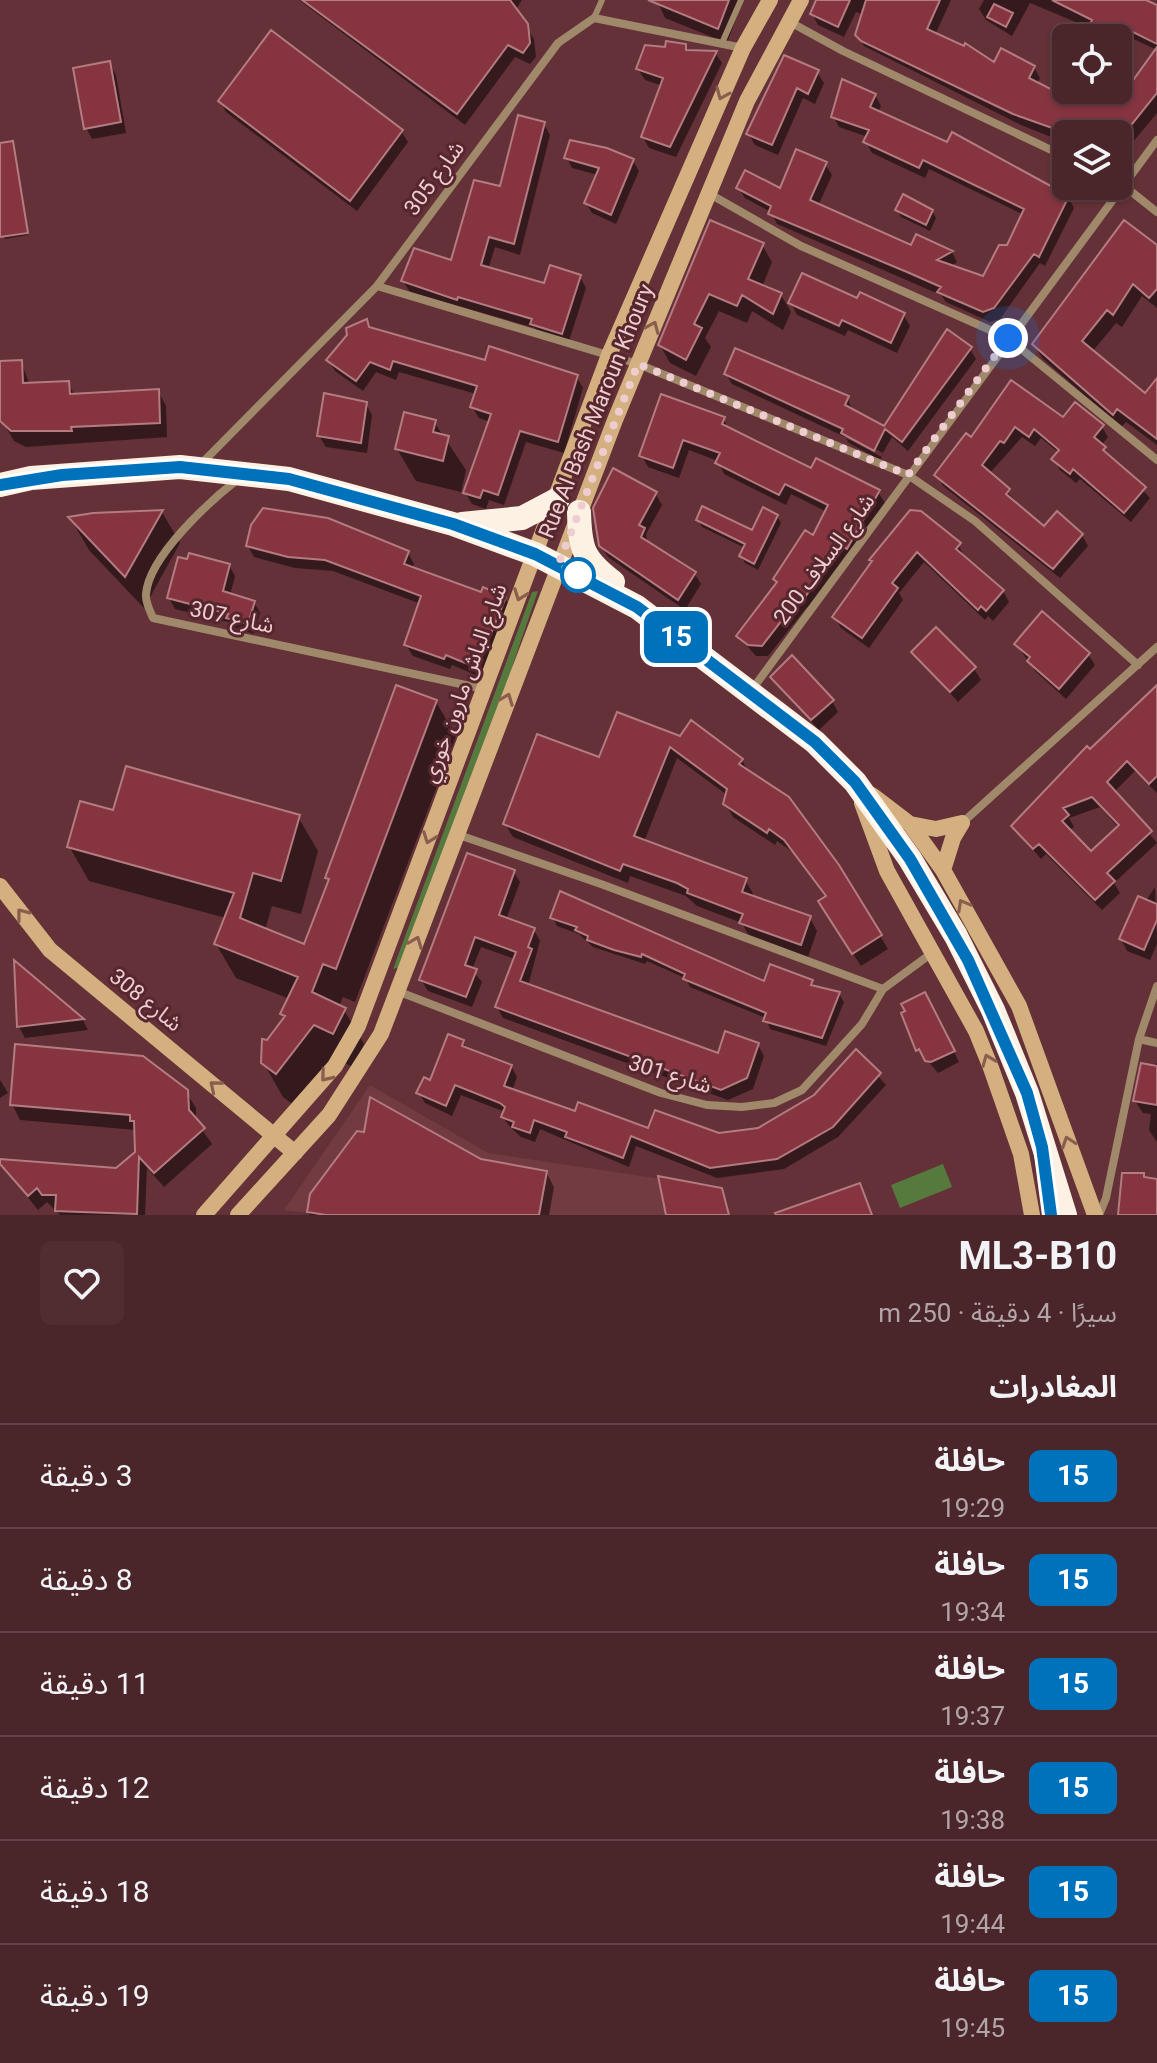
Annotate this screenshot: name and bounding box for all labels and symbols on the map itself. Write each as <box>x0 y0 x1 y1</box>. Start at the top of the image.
one-way arrow <box>716 86 732 100</box>
street label: شارع 305 <box>399 136 472 222</box>
street label: Rue Al Bash Maroun Khoury <box>533 280 659 542</box>
your location <box>988 318 1028 358</box>
one-way arrow <box>644 321 660 335</box>
street label: 200 شارع السلاف <box>768 489 883 632</box>
unlabelled marker <box>561 558 595 592</box>
street label: شارع الباش مارون خوري <box>416 580 515 787</box>
one-way arrow <box>513 587 530 601</box>
street label: شارع 307 <box>187 596 276 642</box>
line badge: 15 <box>640 611 712 663</box>
one-way arrow <box>497 693 514 707</box>
one-way arrow <box>423 831 439 845</box>
one-way arrow <box>957 899 973 913</box>
one-way arrow <box>17 908 31 923</box>
one-way arrow <box>406 936 423 950</box>
street label: شارع 308 <box>102 963 187 1040</box>
street label: شارع 301 <box>624 1050 715 1102</box>
one-way arrow <box>981 1054 998 1068</box>
one-way arrow <box>321 1067 336 1081</box>
one-way arrow <box>210 1081 224 1096</box>
one-way arrow <box>1061 1136 1077 1150</box>

